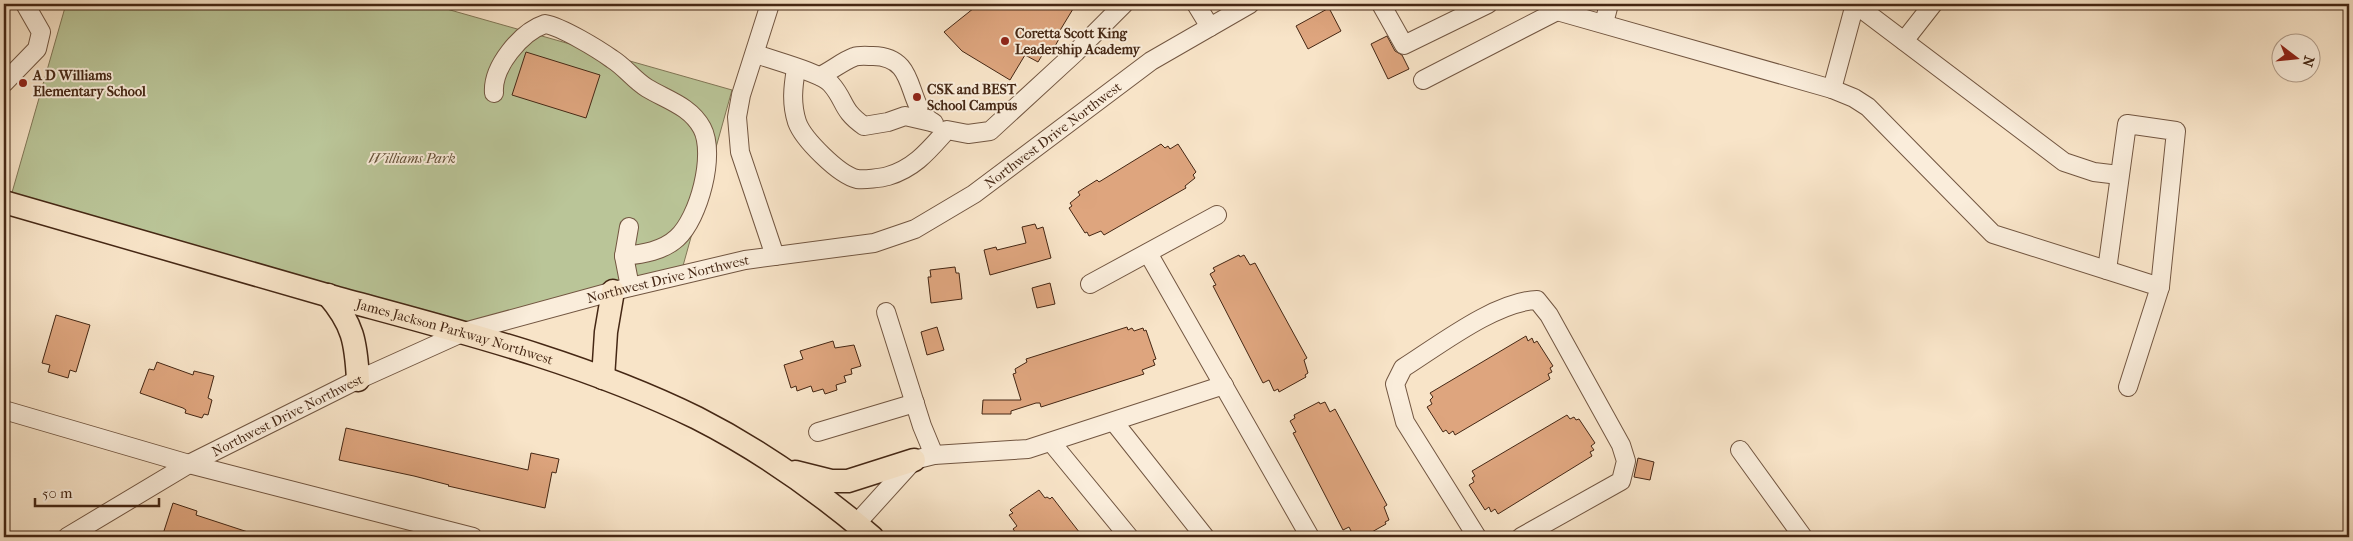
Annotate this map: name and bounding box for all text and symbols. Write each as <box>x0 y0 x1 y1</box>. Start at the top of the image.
place label: Coretta Scott King Leadership Academy <box>1015 25 1142 58</box>
north arrow <box>2270 32 2320 82</box>
marker: Coretta Scott King Leadership Academy <box>999 35 1011 47</box>
text: N <box>2298 54 2318 69</box>
place label: A D Williams Elementary School <box>32 67 146 100</box>
marker: A D Williams Elementary School <box>17 77 29 89</box>
street label: Northwest Drive Northwest <box>981 78 1125 192</box>
place label: CSK and BEST School Campus <box>927 81 1018 114</box>
marker: CSK and BEST School Campus <box>911 91 923 103</box>
park label: Williams Park <box>368 150 456 167</box>
street label: Northwest Drive Northwest <box>585 251 750 307</box>
street label: James Jackson Parkway Northwest <box>353 295 556 368</box>
street label: Northwest Drive Northwest <box>209 370 366 460</box>
scale bar <box>35 476 159 508</box>
text: 50 m <box>42 484 73 502</box>

